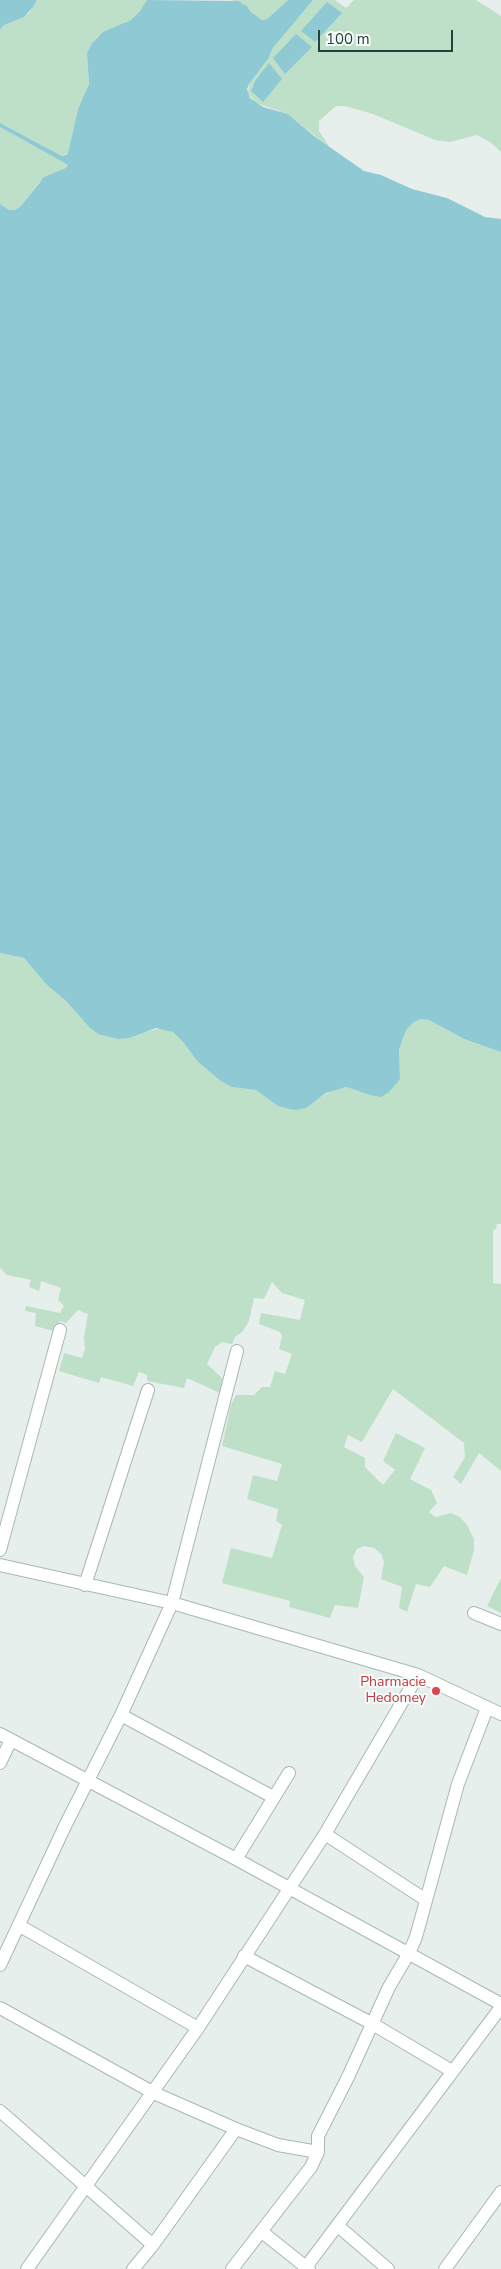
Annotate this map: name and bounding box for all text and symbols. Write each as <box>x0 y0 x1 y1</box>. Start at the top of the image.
scale bar <box>321 20 456 52</box>
text: 100 m <box>326 29 370 49</box>
place label: Pharmacie Hedomey <box>360 1675 426 1708</box>
marker: Pharmacie Hedomey <box>430 1685 442 1697</box>

